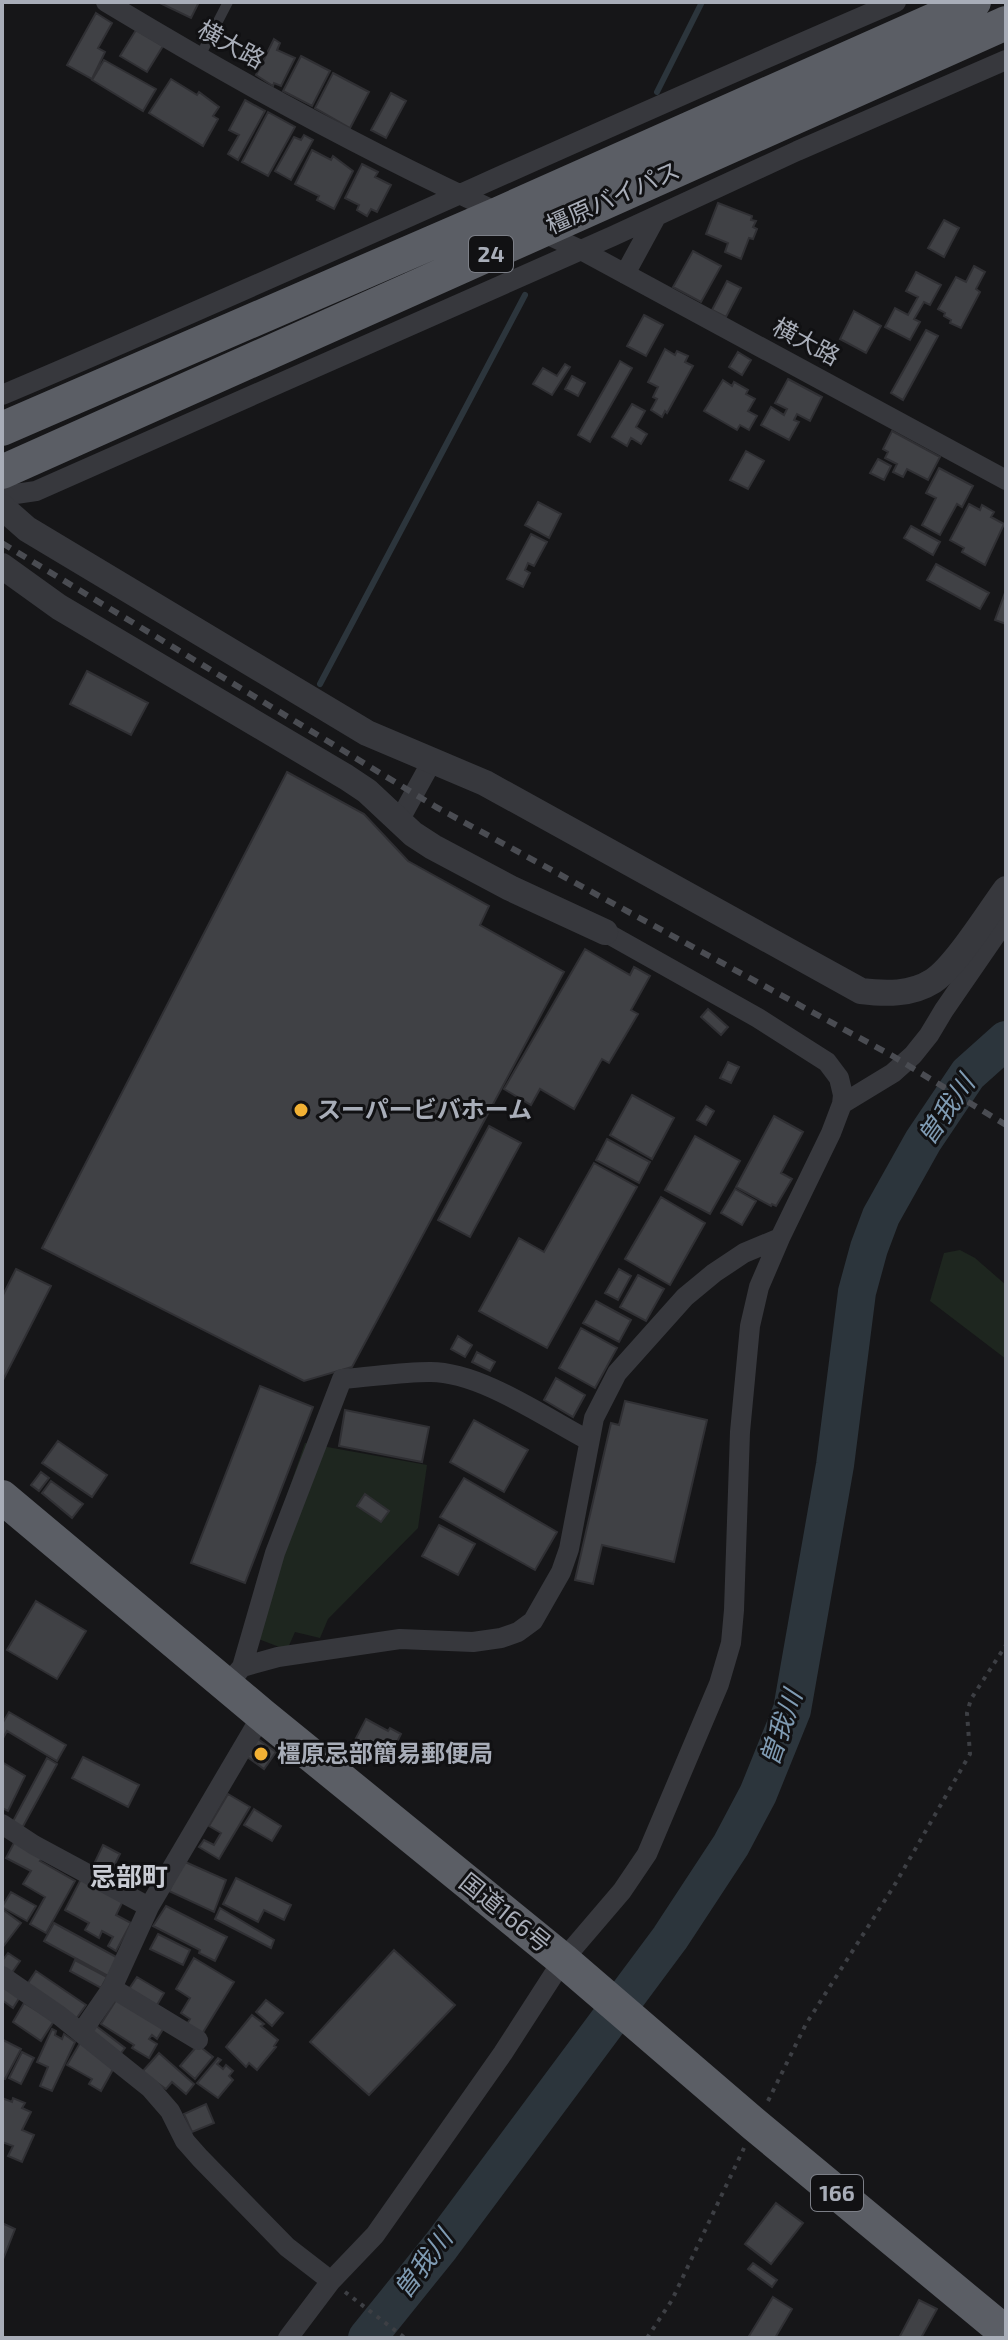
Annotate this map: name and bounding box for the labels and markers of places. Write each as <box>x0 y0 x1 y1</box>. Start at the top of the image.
place label: スーパービバホーム <box>317 1094 532 1123</box>
marker: スーパービバホーム <box>292 1101 310 1119</box>
place label: 橿原忌部簡易郵便局 <box>277 1738 493 1767</box>
marker: 橿原忌部簡易郵便局 <box>252 1745 270 1763</box>

